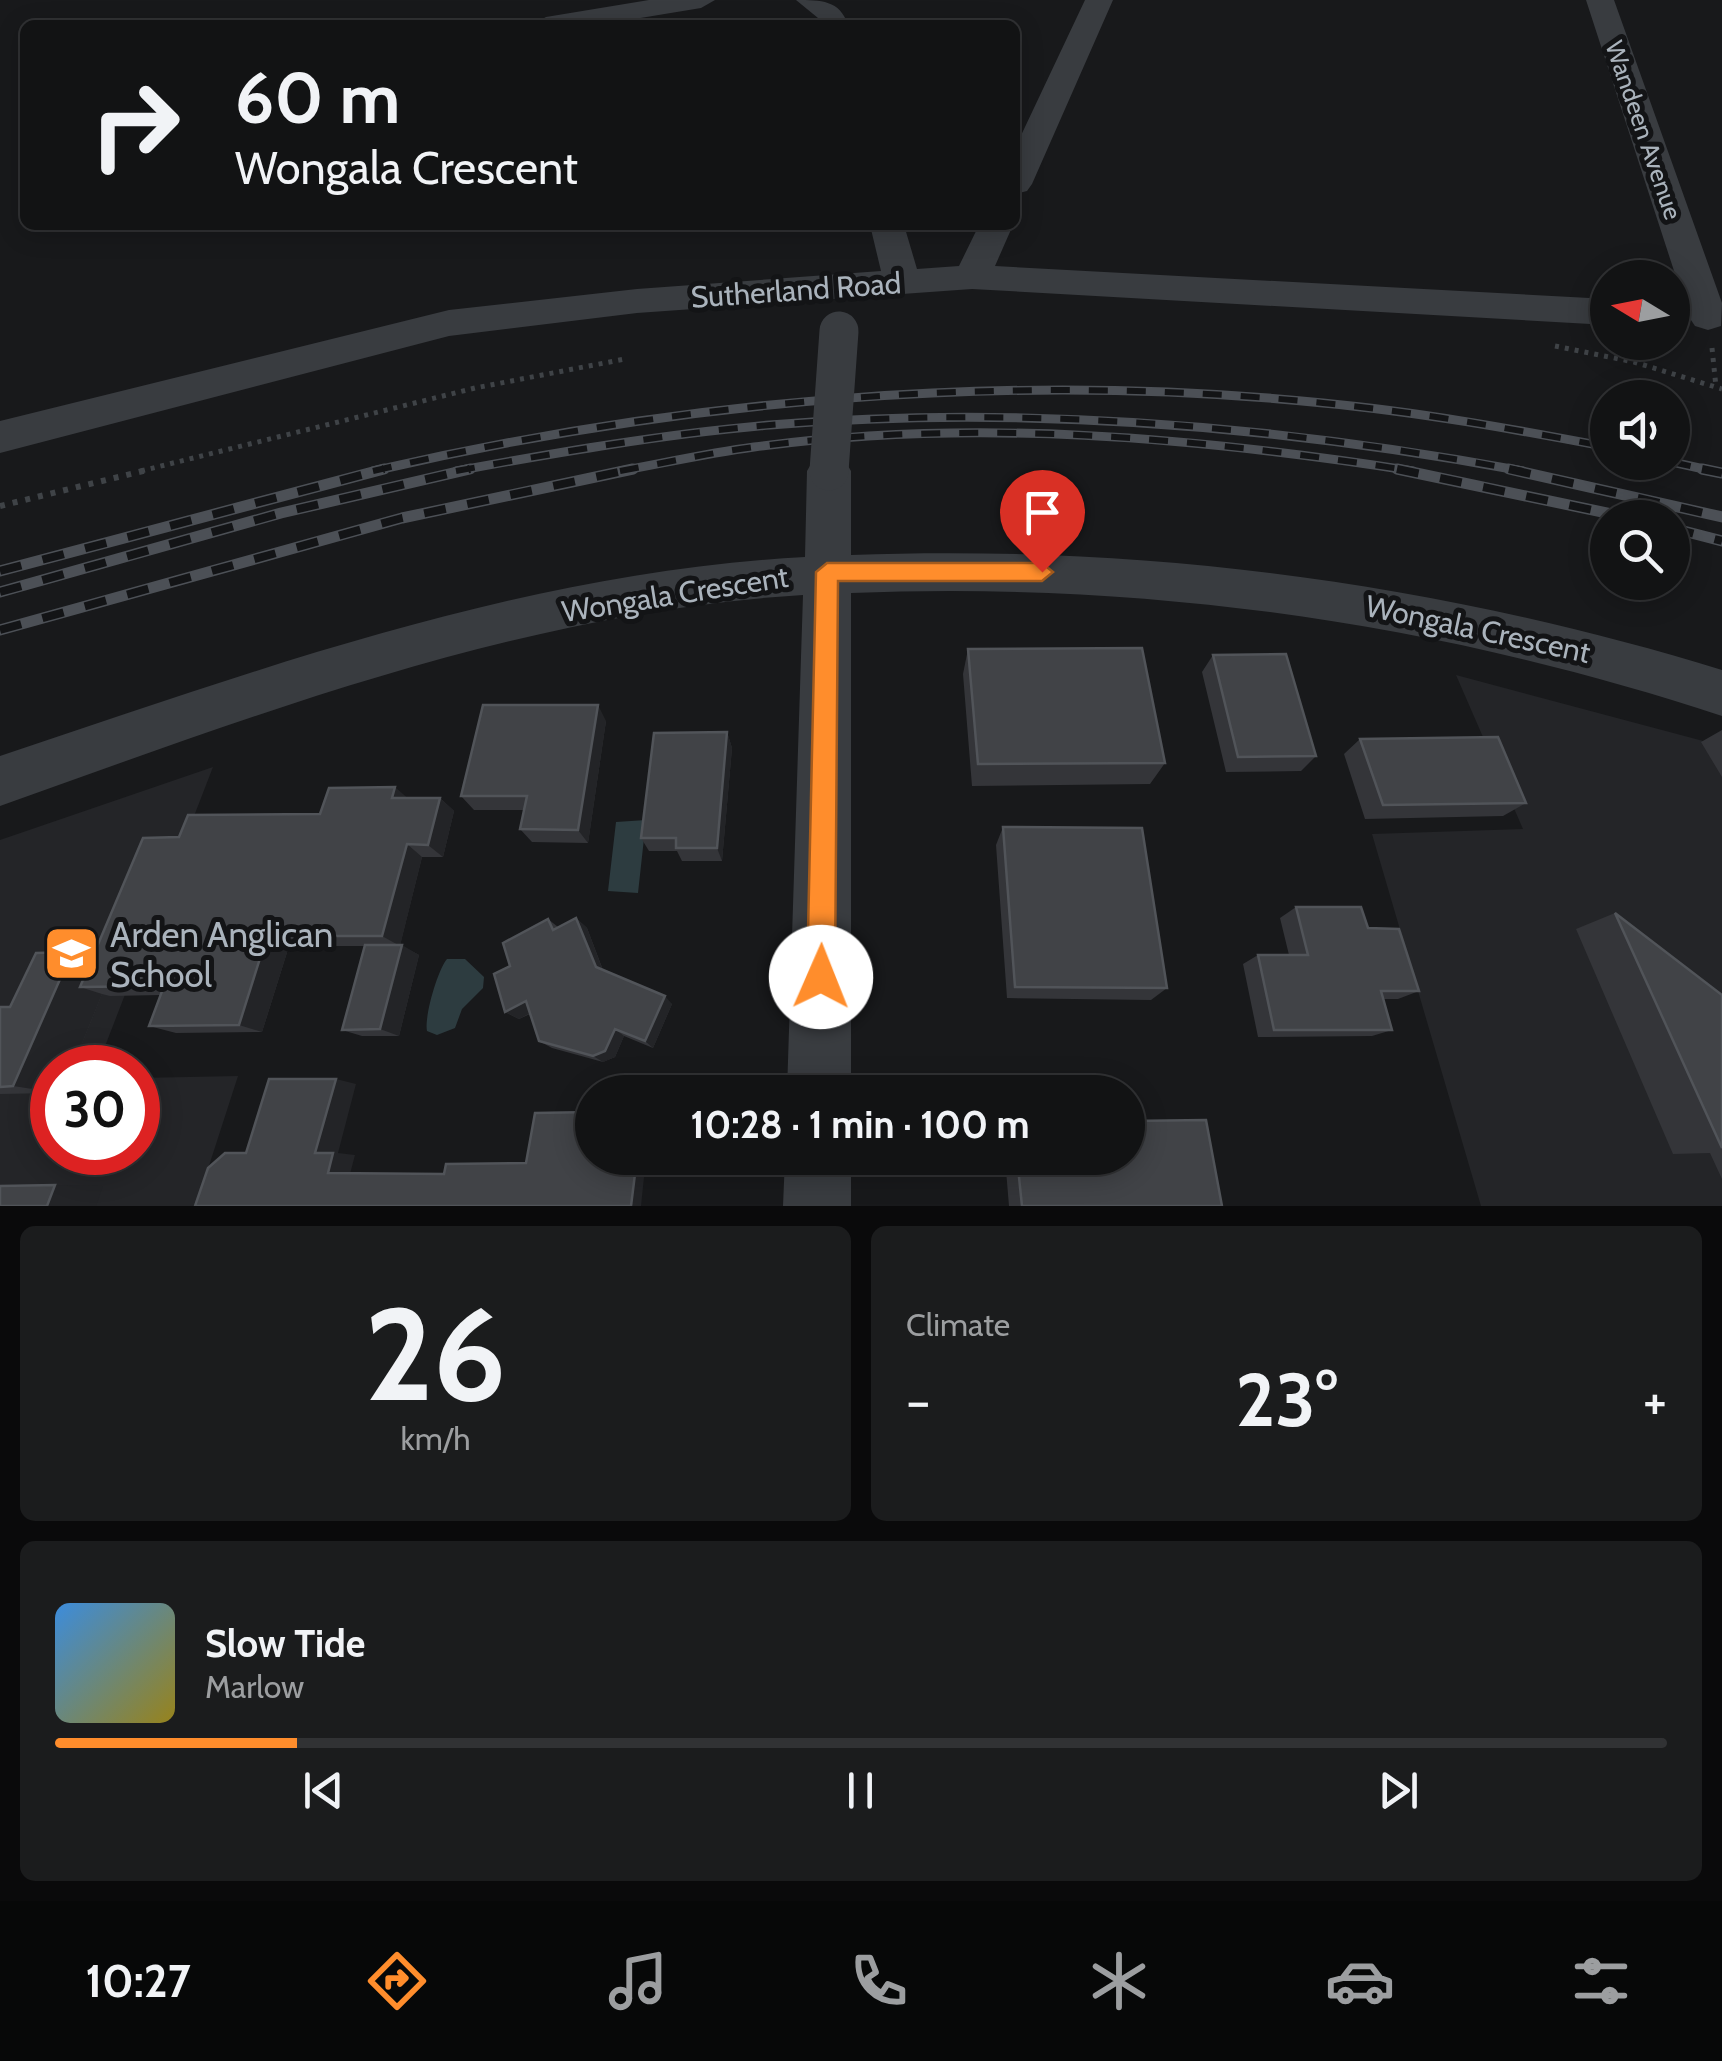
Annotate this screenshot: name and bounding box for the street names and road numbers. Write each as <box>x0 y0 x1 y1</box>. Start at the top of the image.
street label: Wandeen Avenue <box>1599 37 1689 223</box>
street label: Sutherland Road <box>689 264 903 316</box>
street label: Wongala Crescent <box>559 558 791 630</box>
street label: Wongala Crescent <box>1362 587 1594 671</box>

